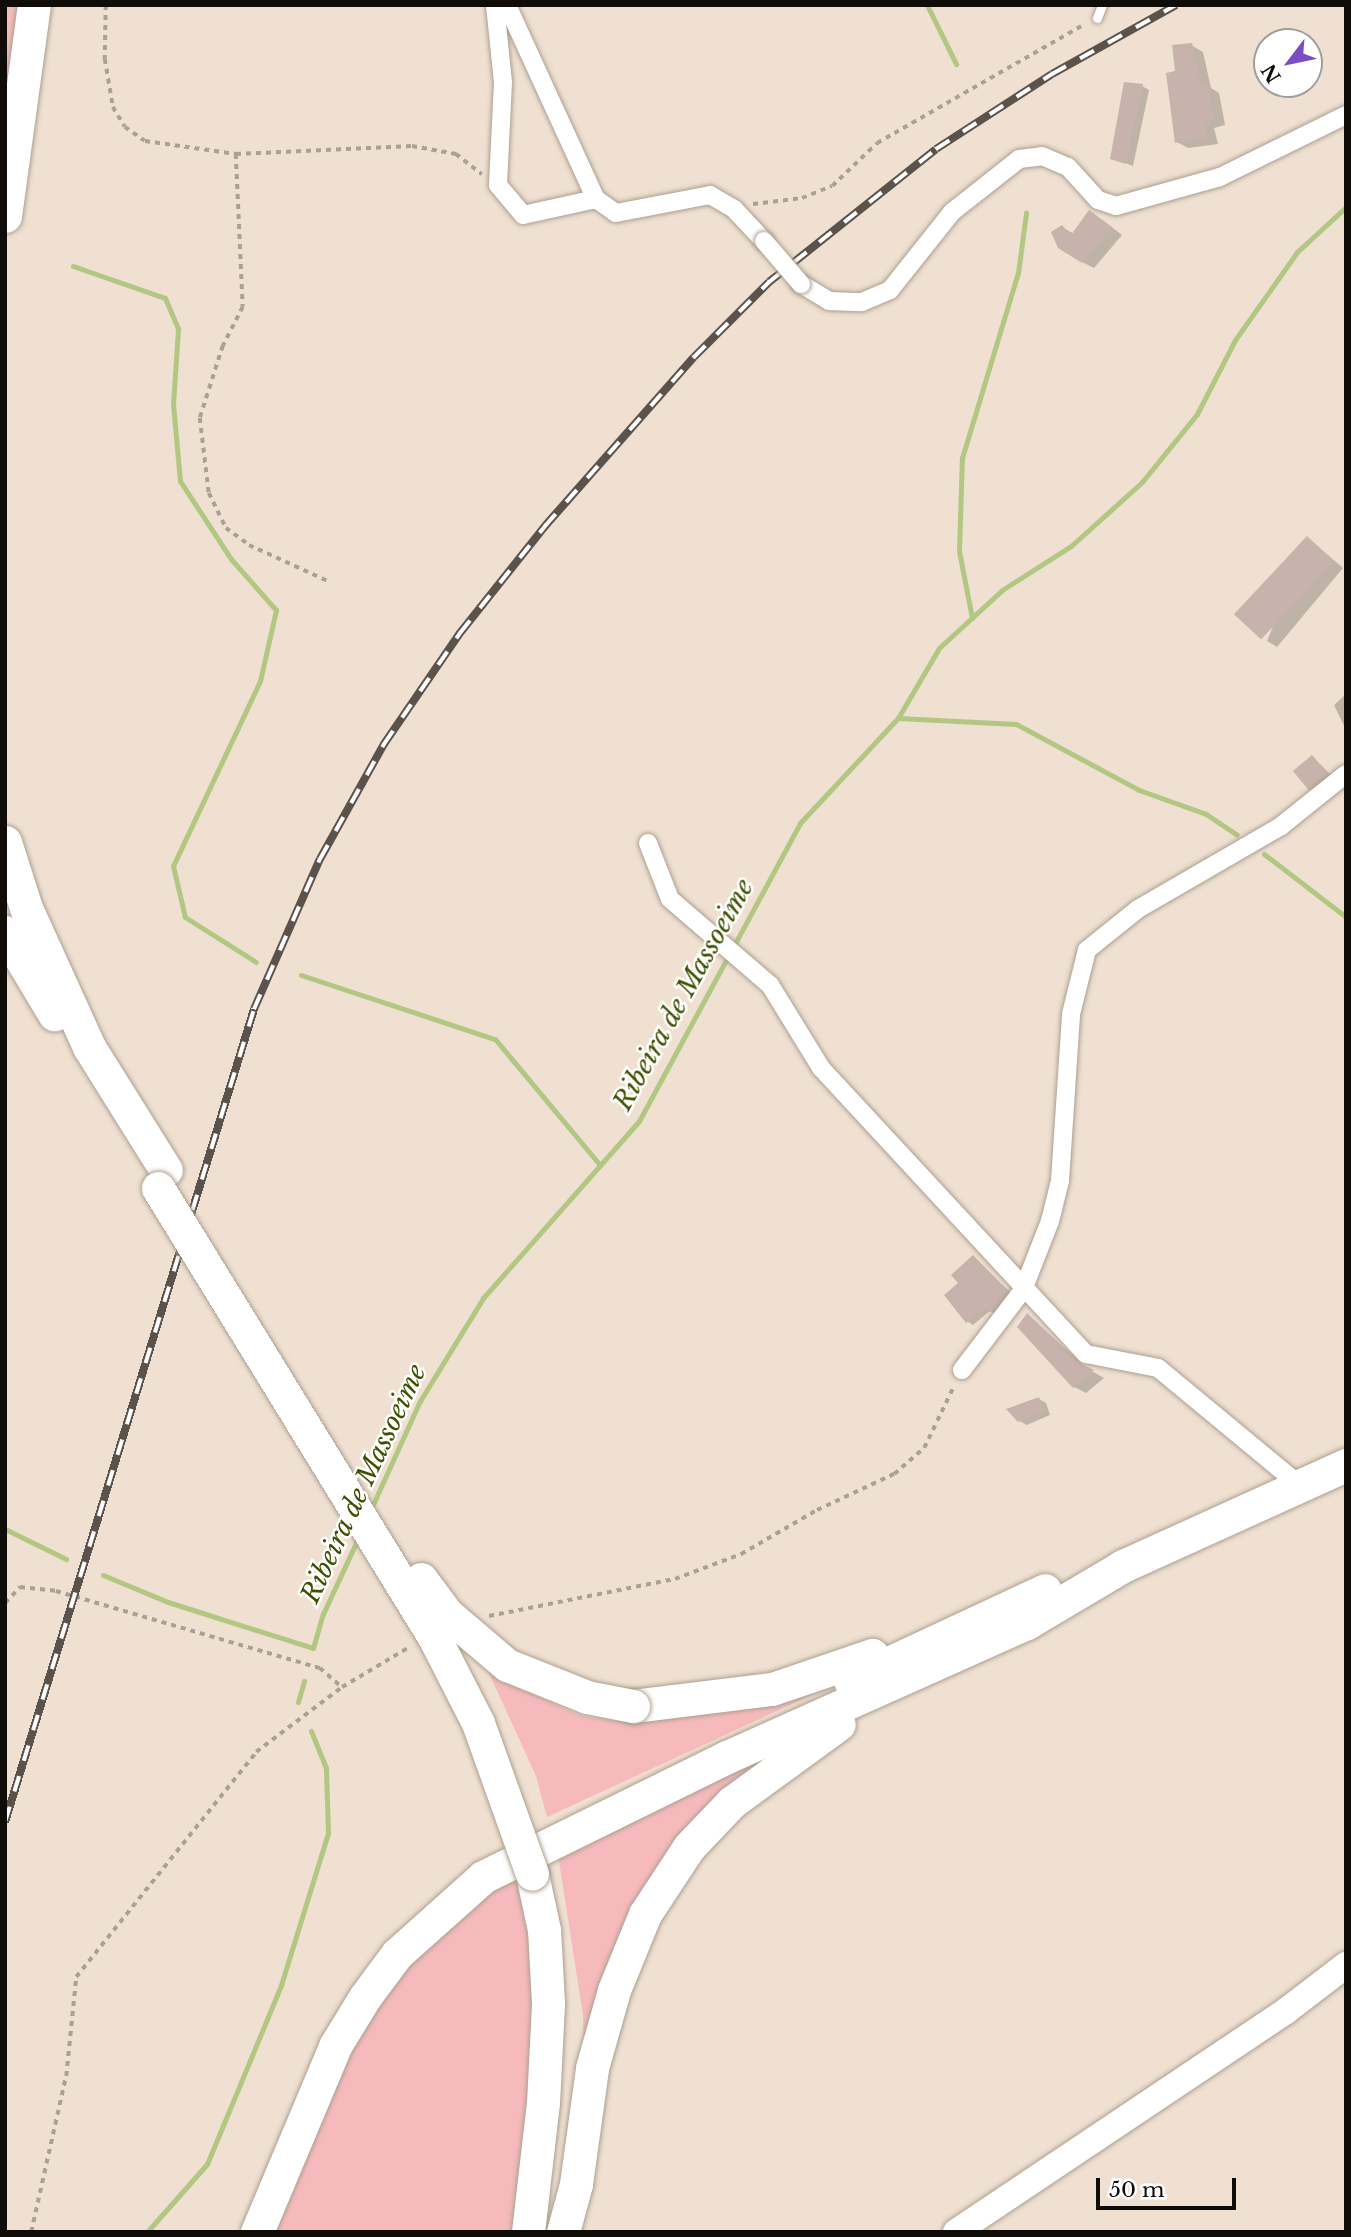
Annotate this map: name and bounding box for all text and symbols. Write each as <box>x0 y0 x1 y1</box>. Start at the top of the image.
north arrow <box>1253 28 1323 98</box>
text: N <box>1257 60 1286 87</box>
water label: Ribeira de Massoeime <box>607 874 761 1116</box>
water label: Ribeira de Massoeime <box>295 1359 433 1609</box>
scale bar <box>1099 2164 1239 2208</box>
text: 50 m <box>1109 2177 1164 2203</box>

